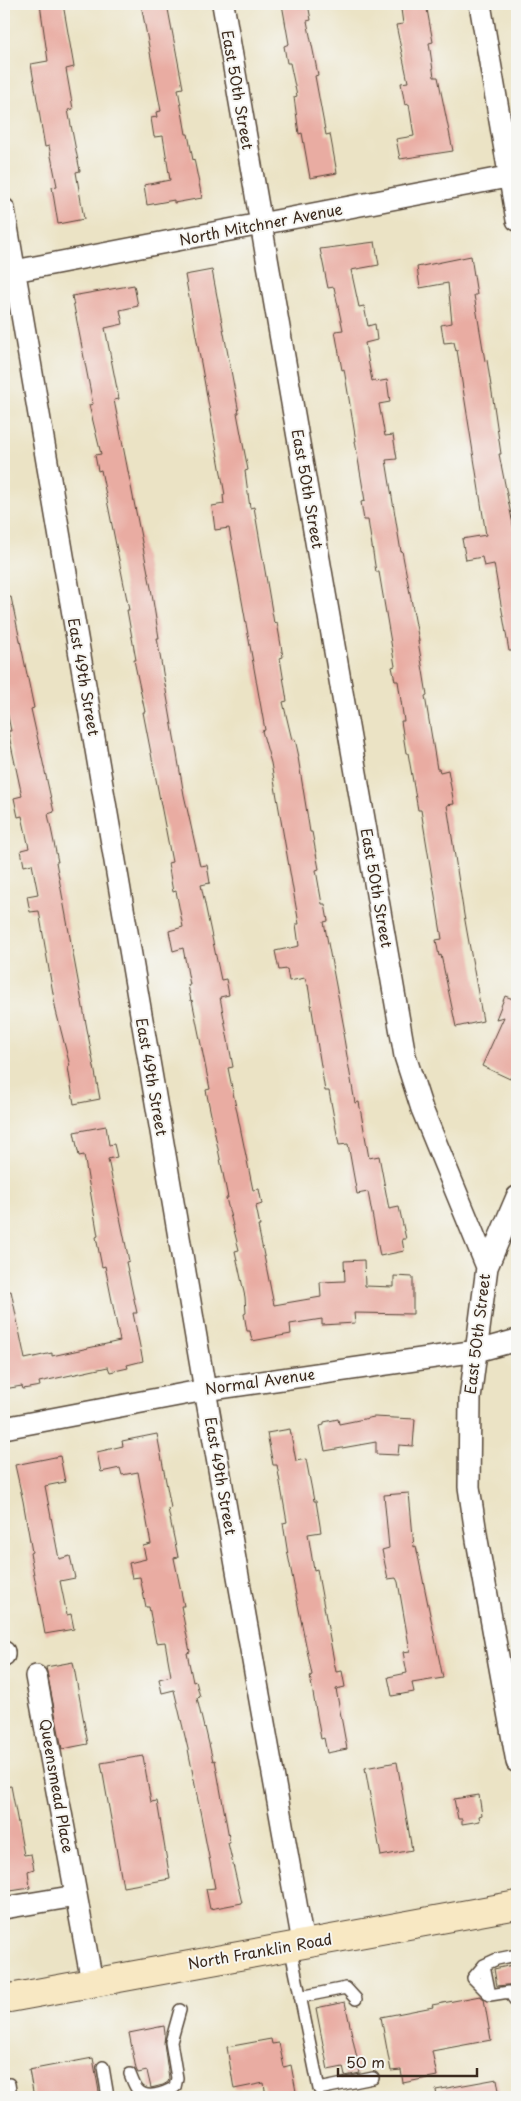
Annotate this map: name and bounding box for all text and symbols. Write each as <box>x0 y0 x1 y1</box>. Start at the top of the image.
street label: East 50th Street <box>217 28 260 151</box>
street label: North Mitchner Avenue <box>177 196 344 251</box>
street label: East 50th Street <box>287 427 330 550</box>
street label: East 49th Street <box>63 616 106 738</box>
street label: East 50th Street <box>356 826 399 949</box>
street label: East 49th Street <box>131 1016 174 1138</box>
street label: East 50th Street <box>458 1272 495 1395</box>
street label: Normal Avenue <box>203 1361 316 1400</box>
street label: East 49th Street <box>200 1415 243 1537</box>
street label: Queensmead Place <box>34 1717 81 1855</box>
street label: North Franklin Road <box>186 1927 334 1975</box>
scale bar <box>338 2046 477 2078</box>
text: 50 m <box>346 2050 385 2073</box>

